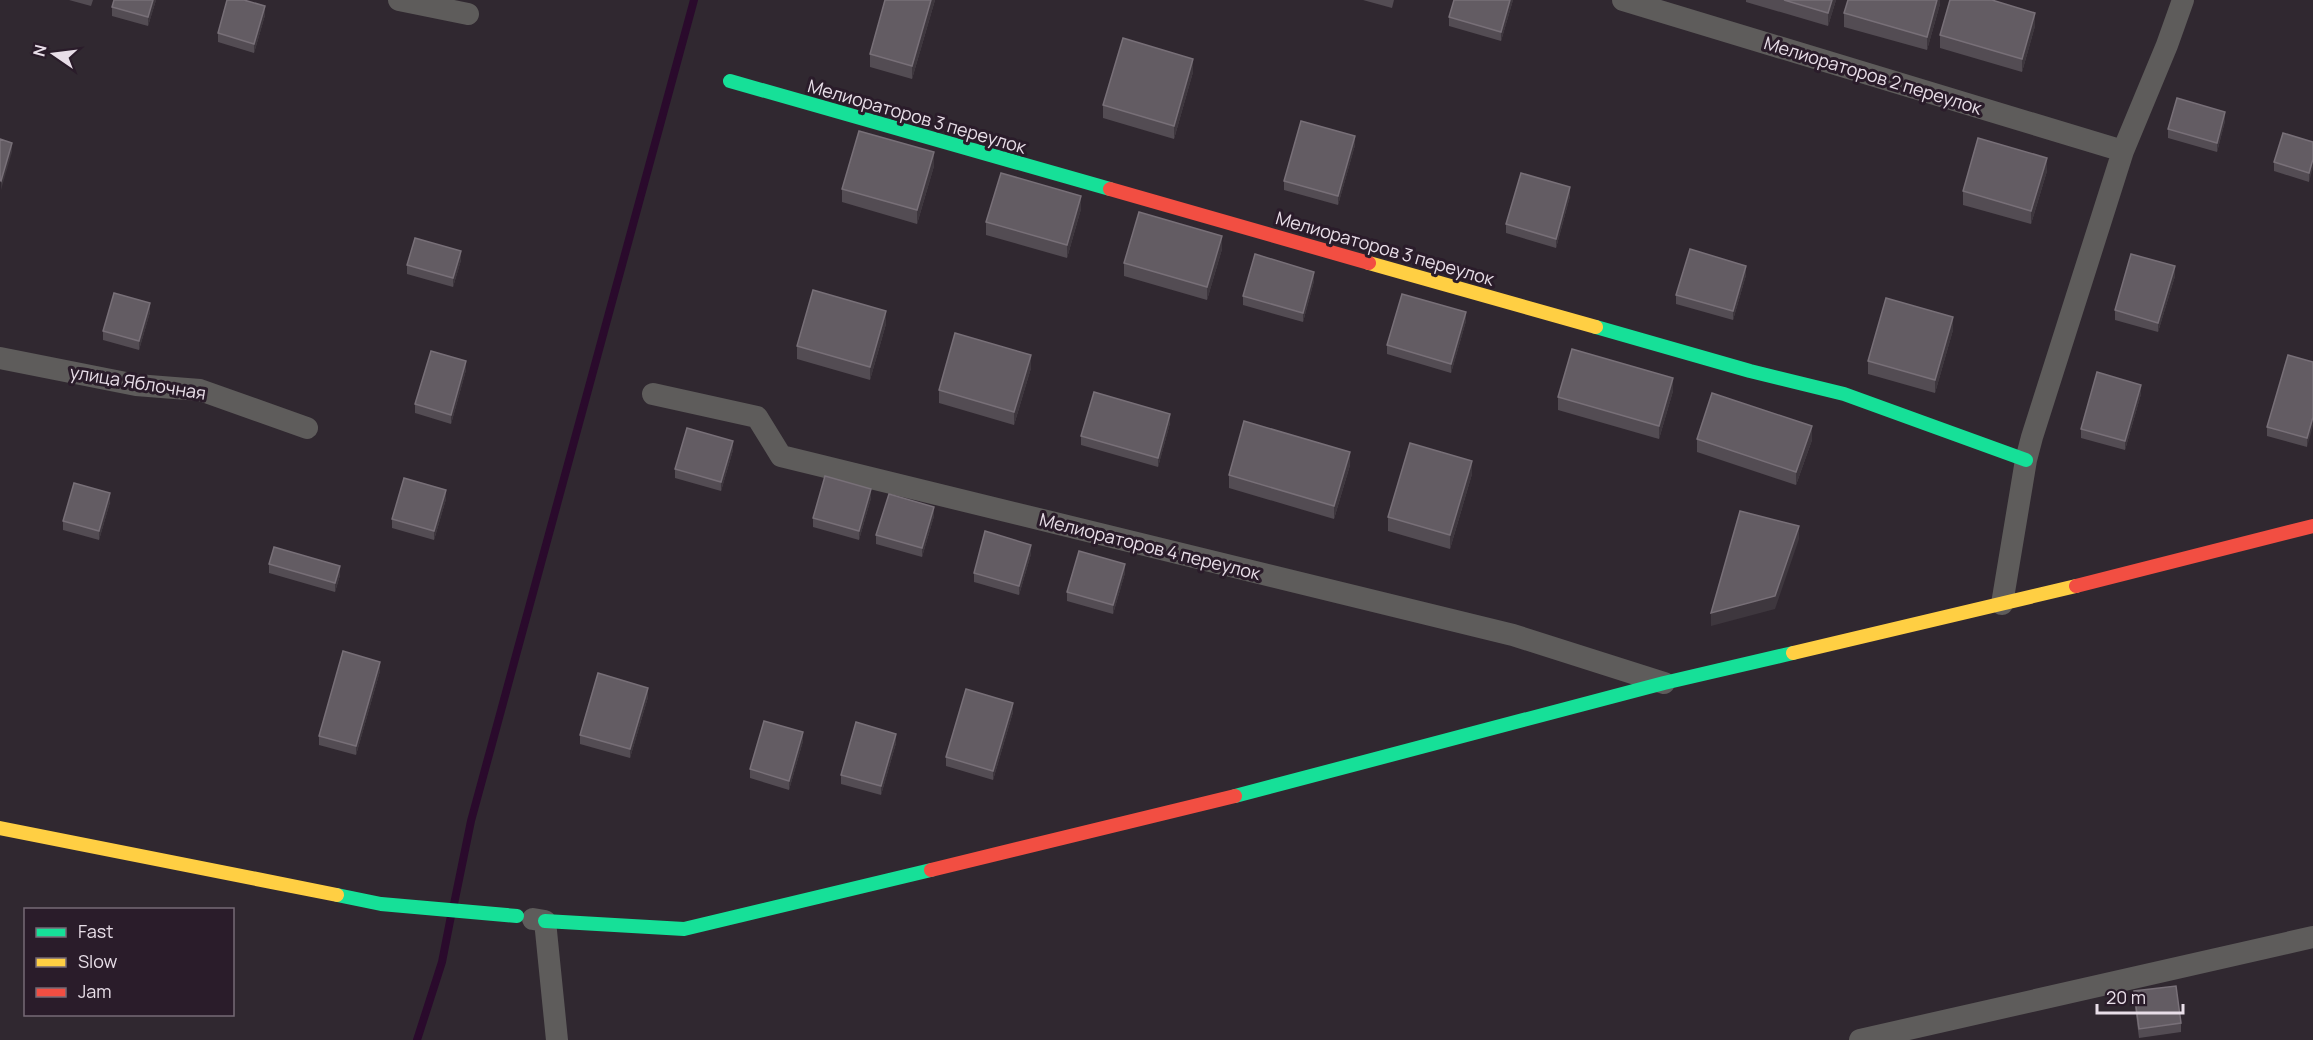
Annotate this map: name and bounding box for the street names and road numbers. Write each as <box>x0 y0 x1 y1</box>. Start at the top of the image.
street label: Мелиораторов 2 переулок <box>1761 30 1986 120</box>
street label: Мелиораторов 3 переулок <box>805 73 1030 159</box>
street label: Мелиораторов 3 переулок <box>1273 205 1498 291</box>
street label: улица Яблочная <box>68 359 208 405</box>
street label: Мелиораторов 4 переулок <box>1037 507 1264 585</box>

